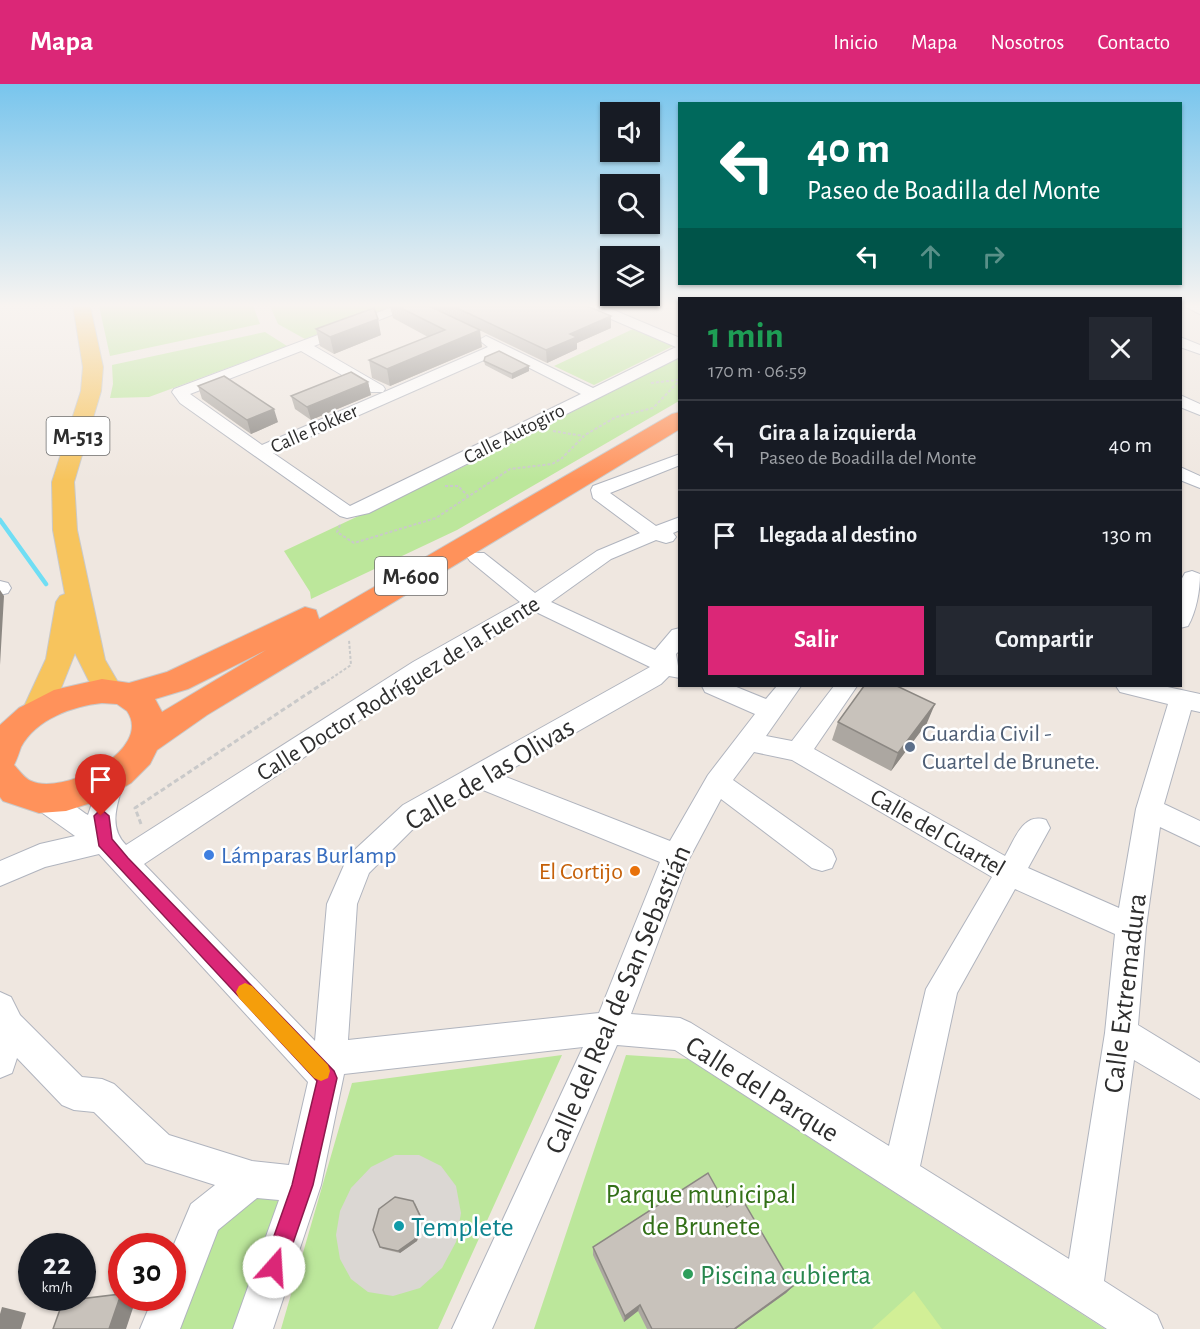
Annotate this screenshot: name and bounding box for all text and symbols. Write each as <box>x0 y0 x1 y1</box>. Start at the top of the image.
text: Mapa <box>30 28 93 56</box>
text: Inicio <box>833 32 878 53</box>
text: Mapa <box>911 32 958 53</box>
text: Nosotros <box>991 32 1064 53</box>
text: Contacto <box>1097 32 1170 53</box>
map controls <box>600 102 660 306</box>
button: sound <box>600 102 660 162</box>
icon: left <box>708 126 786 204</box>
text: 40 m <box>807 128 890 170</box>
button: search <box>600 174 660 234</box>
text: Paseo de Boadilla del Monte <box>807 177 1101 204</box>
icon: left <box>851 240 884 273</box>
icon: ahead <box>914 240 947 273</box>
icon: right <box>977 240 1010 273</box>
button: layers <box>600 246 660 306</box>
button: close <box>1089 317 1152 380</box>
text: 1 min <box>708 318 784 354</box>
text: 170 m · 06:59 <box>708 361 807 381</box>
street label: Calle Autogiro <box>461 400 568 468</box>
street label: Calle Fokker <box>268 401 362 457</box>
road number: M-513 <box>46 417 110 455</box>
text: Gira a la izquierda <box>759 422 917 444</box>
icon: left <box>708 429 741 462</box>
text: 40 m <box>1109 434 1152 456</box>
text: Paseo de Boadilla del Monte <box>759 448 976 468</box>
icon: arrive <box>708 519 741 552</box>
text: Llegada al destino <box>759 524 917 546</box>
text: 130 m <box>1103 524 1152 546</box>
road number: M-600 <box>375 557 447 595</box>
street label: Calle Doctor Rodríguez de la Fuente <box>253 592 544 786</box>
button: Salir <box>708 606 924 675</box>
button: Compartir <box>936 606 1152 675</box>
street label: Calle de las Olivas <box>401 713 579 836</box>
place label: Guardia Civil - Cuartel de Brunete. <box>922 722 1100 774</box>
marker: Guardia Civil - Cuartel de Brunete. <box>903 740 917 754</box>
pin <box>75 754 126 816</box>
icon: arrive <box>84 763 117 796</box>
street label: Calle del Cuartel <box>866 785 1009 881</box>
street label: Calle del Real de San Sebastián <box>541 841 697 1158</box>
place label: Lámparas Burlamp <box>221 844 396 868</box>
marker: Lámparas Burlamp <box>202 848 216 862</box>
place label: El Cortijo <box>539 860 623 884</box>
marker: El Cortijo <box>628 864 642 878</box>
street label: Calle Extremadura <box>1100 892 1152 1095</box>
street label: Calle del Parque <box>680 1032 843 1148</box>
park label: Parque municipal de Brunete <box>606 1181 796 1241</box>
place label: Templete <box>411 1214 514 1242</box>
marker: Templete <box>392 1219 406 1233</box>
speed limit sign: 30 <box>108 1233 186 1311</box>
position arrow <box>242 1235 306 1299</box>
text: 22 <box>43 1250 71 1280</box>
place label: Piscina cubierta <box>700 1262 871 1290</box>
marker: Piscina cubierta <box>681 1267 695 1281</box>
text: km/h <box>42 1280 72 1295</box>

